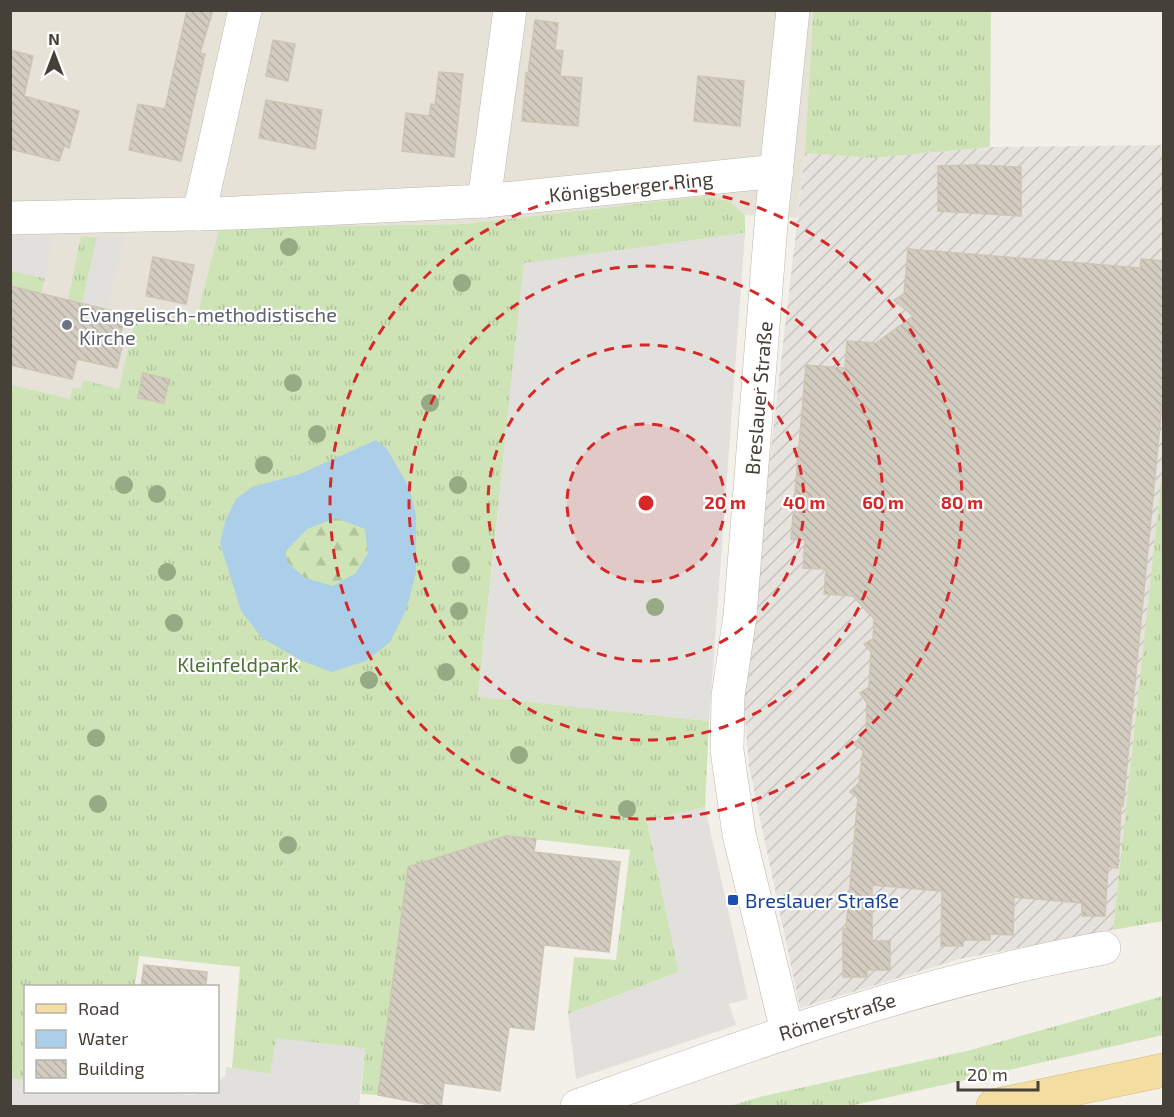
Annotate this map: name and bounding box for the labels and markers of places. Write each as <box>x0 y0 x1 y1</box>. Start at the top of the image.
place label: Evangelisch-methodistische Kirche <box>79 302 337 349</box>
marker: Evangelisch-methodistische Kirche <box>60 318 74 332</box>
centre of rings <box>636 493 656 513</box>
place label: Breslauer Straße <box>745 888 899 912</box>
marker: Breslauer Straße <box>726 893 740 907</box>

